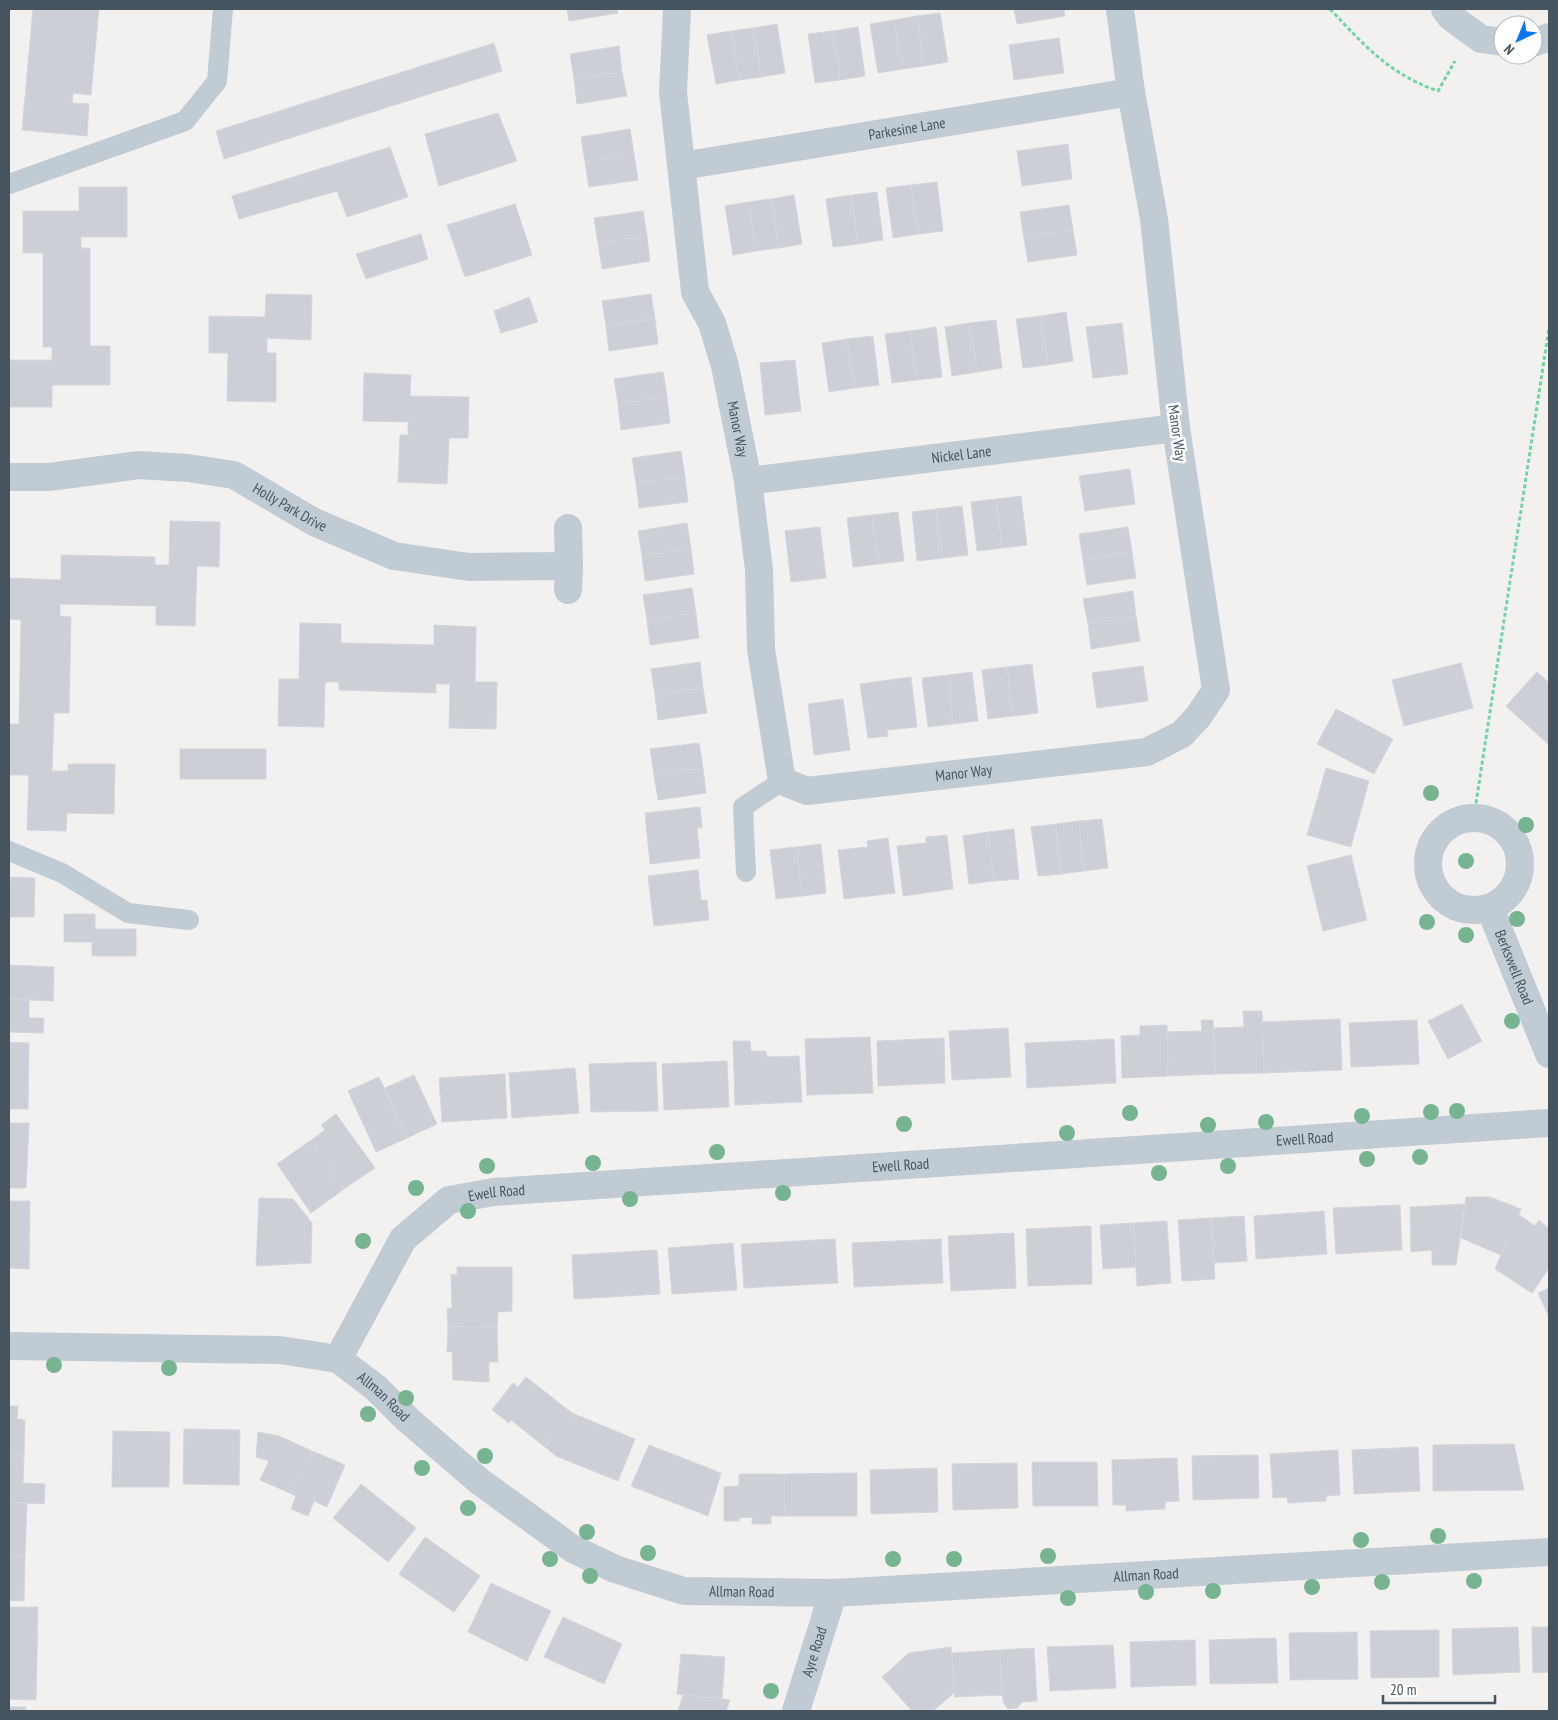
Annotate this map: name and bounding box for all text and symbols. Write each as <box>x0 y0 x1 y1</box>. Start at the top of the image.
north arrow <box>1493 15 1543 65</box>
text: N <box>1500 40 1518 58</box>
street label: Parkesine Lane <box>867 113 947 144</box>
street label: Manor Way <box>723 399 753 459</box>
street label: Manor Way <box>1164 403 1191 463</box>
street label: Nickel Lane <box>930 441 992 467</box>
street label: Holly Park Drive <box>250 478 330 535</box>
street label: Manor Way <box>934 760 994 785</box>
street label: Berkswell Road <box>1491 927 1538 1007</box>
street label: Ewell Road <box>1276 1127 1334 1150</box>
street label: Ewell Road <box>871 1154 930 1176</box>
street label: Ewell Road <box>467 1180 526 1205</box>
street label: Allman Road <box>354 1367 414 1426</box>
street label: Allman Road <box>1113 1563 1179 1586</box>
street label: Allman Road <box>709 1581 774 1601</box>
street label: Ayre Road <box>797 1624 831 1679</box>
scale bar <box>1383 1672 1496 1704</box>
text: 20 m <box>1390 1680 1416 1699</box>

